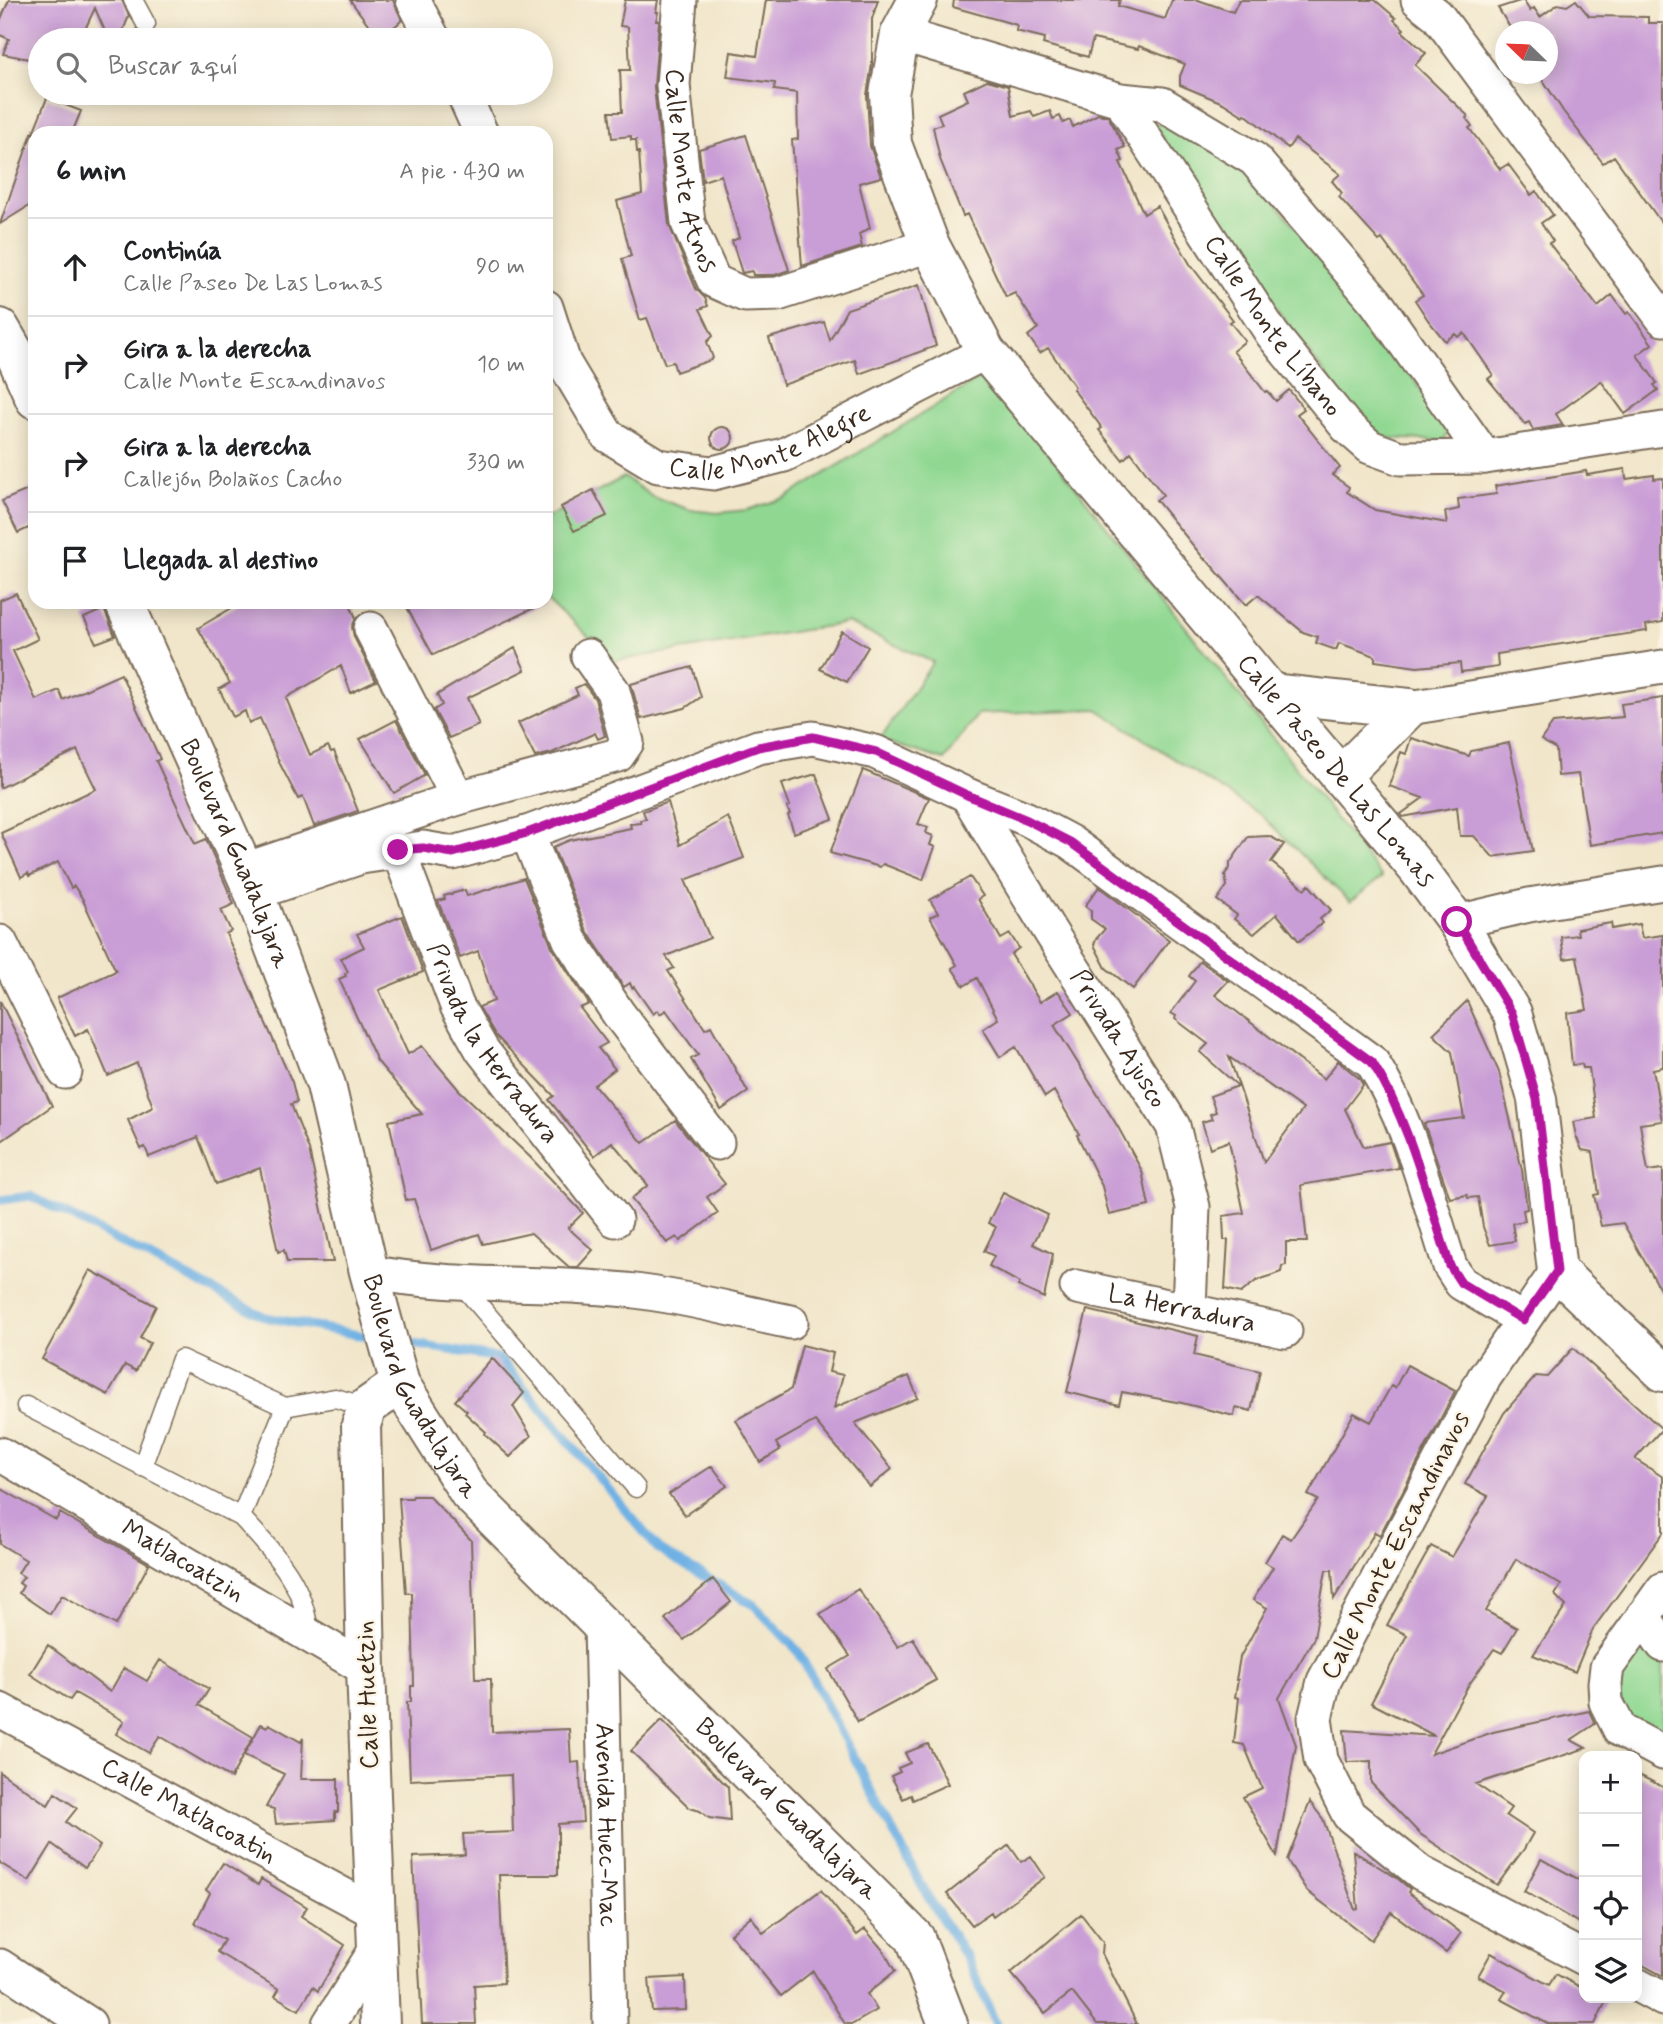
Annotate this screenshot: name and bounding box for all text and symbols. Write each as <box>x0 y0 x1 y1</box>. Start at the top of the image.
north arrow <box>1495 21 1558 84</box>
search box <box>28 28 553 105</box>
icon: search <box>52 48 90 86</box>
text: Buscar aquí <box>108 50 239 84</box>
street label: Calle Monte Atnos <box>656 67 725 278</box>
text: 6 min <box>56 152 127 191</box>
text: A pie · 430 m <box>399 157 525 187</box>
street label: Calle Monte Líbano <box>1196 229 1349 424</box>
text: Continúa <box>123 235 222 269</box>
icon: ahead <box>56 248 94 286</box>
text: 90 m <box>476 252 525 282</box>
text: Calle Paseo De Las Lomas <box>123 269 383 299</box>
text: Gira a la derecha <box>123 333 312 367</box>
icon: right <box>56 346 94 384</box>
text: 10 m <box>477 350 525 380</box>
text: Calle Monte Escandinavos <box>123 367 385 397</box>
street label: Calle Monte Alegre <box>667 396 877 490</box>
text: Gira a la derecha <box>123 431 312 465</box>
icon: right <box>56 444 94 482</box>
text: 330 m <box>467 448 525 478</box>
text: Callejón Bolaños Cacho <box>123 465 342 495</box>
icon: arrive <box>56 542 94 580</box>
text: Llegada al destino <box>123 544 318 578</box>
street label: Calle Paseo De Las Lomas <box>1229 647 1443 894</box>
street label: Boulevard Guadalajara <box>171 734 298 973</box>
route end <box>382 834 413 865</box>
route start <box>1441 906 1472 937</box>
street label: Privada la Herradura <box>418 939 566 1151</box>
street label: Privada Ajusco <box>1062 963 1175 1115</box>
street label: Boulevard Guadalajara <box>354 1271 486 1506</box>
street label: La Herradura <box>1105 1277 1259 1341</box>
street label: Calle Monte Escandinavos <box>1314 1406 1478 1686</box>
street label: Matlacoatzin <box>115 1512 251 1611</box>
street label: Calle Huetzin <box>348 1620 388 1770</box>
street label: Boulevard Guadalajara <box>687 1711 886 1909</box>
street label: Avenida Huec-Mac <box>586 1722 625 1928</box>
street label: Calle Matlacoatin <box>95 1750 282 1873</box>
map controls <box>1579 1751 1642 2003</box>
button: + <box>1579 1751 1642 1814</box>
button: − <box>1579 1814 1642 1877</box>
button: locate <box>1579 1877 1642 1940</box>
button: layers <box>1579 1940 1642 2003</box>

